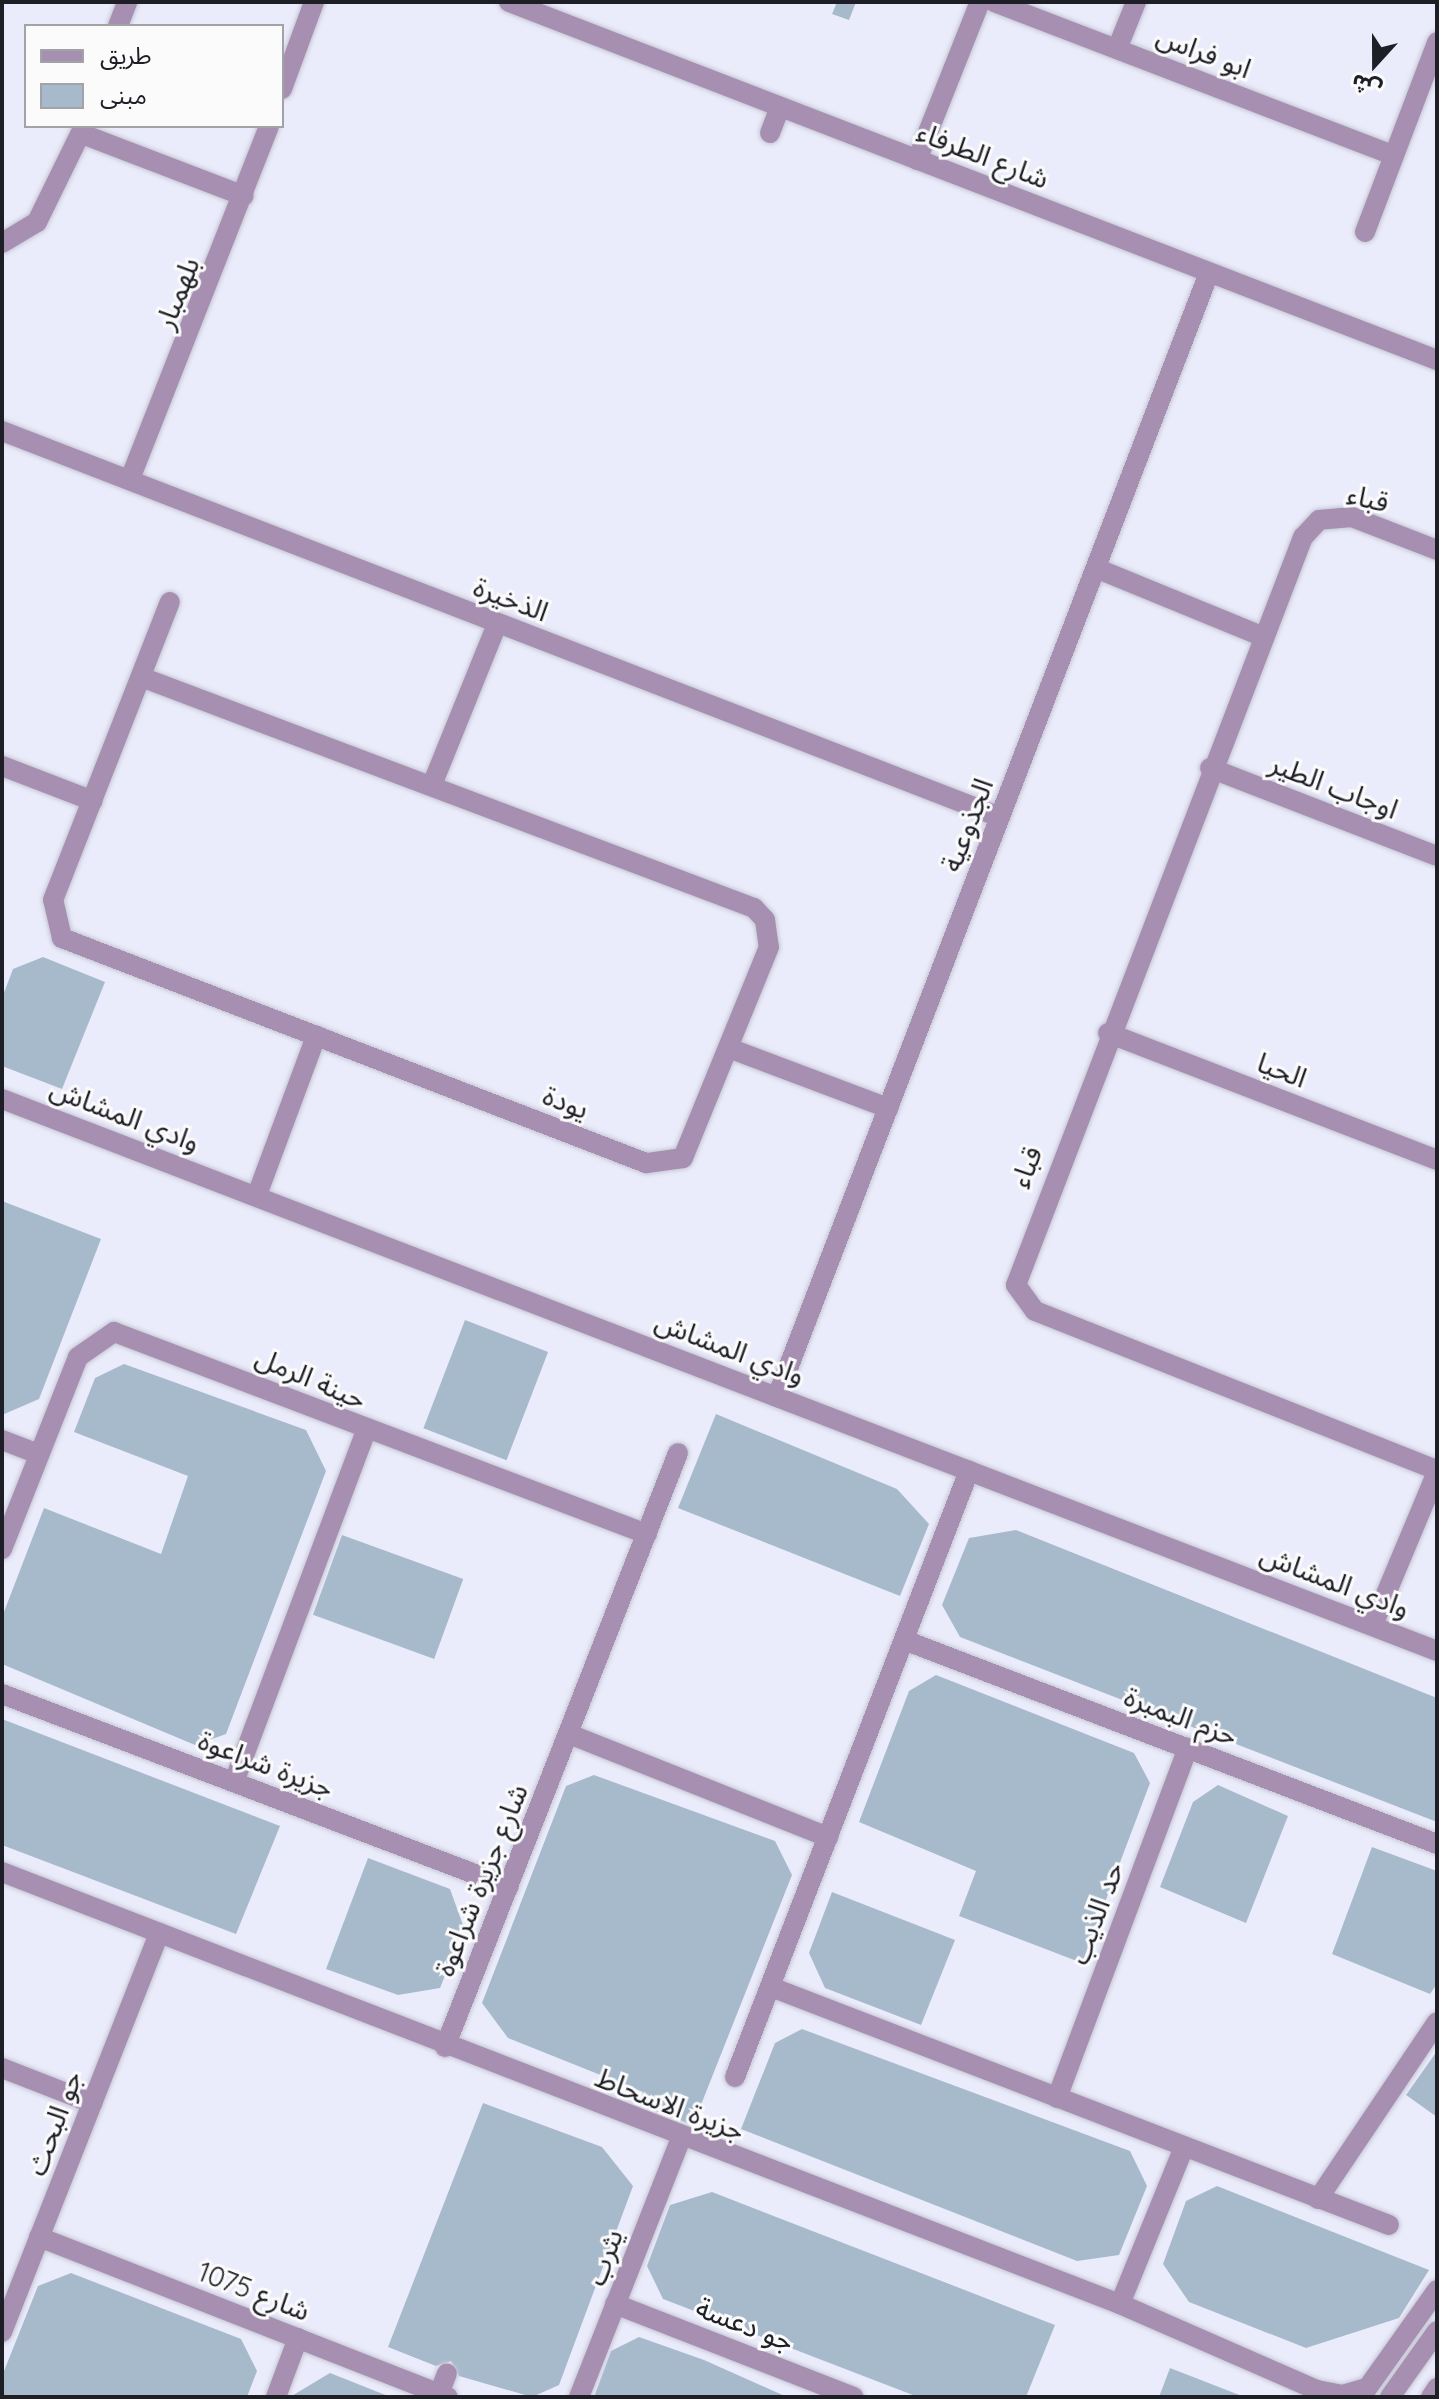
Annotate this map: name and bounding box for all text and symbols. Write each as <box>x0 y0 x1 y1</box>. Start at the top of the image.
street label: ابو فراس <box>1152 19 1256 85</box>
legend <box>24 24 284 128</box>
north arrow <box>1335 24 1415 104</box>
text: طريق <box>100 40 152 70</box>
text: ش <box>1347 68 1385 105</box>
text: مبنى <box>100 80 147 110</box>
street label: شارع الطرفاء <box>912 115 1054 195</box>
street label: بلهمبار <box>147 252 207 334</box>
street label: قباء <box>1344 477 1392 519</box>
street label: الذخيرة <box>469 570 553 628</box>
street label: اوجاب الطير <box>1265 746 1403 826</box>
street label: الجذوعية <box>934 774 1000 876</box>
street label: الحيا <box>1252 1045 1312 1095</box>
street label: وادي المشاش <box>46 1071 204 1159</box>
street label: يودة <box>538 1078 594 1126</box>
street label: قباء <box>1003 1141 1049 1193</box>
street label: وادي المشاش <box>651 1304 809 1392</box>
street label: حينة الرمل <box>251 1340 371 1416</box>
street label: وادي المشاش <box>1256 1537 1414 1625</box>
street label: حزم البمبرة <box>1120 1679 1242 1753</box>
street label: جزيرة شراعوة <box>194 1723 338 1805</box>
street label: شارع جزيرة شراعوة <box>427 1779 535 1981</box>
street label: حد الذيب <box>1061 1857 1131 1969</box>
street label: جزيرة الاسحاط <box>591 2060 749 2148</box>
street label: جو البحث <box>19 2066 89 2180</box>
street label: يثرب <box>578 2224 630 2290</box>
street label: شارع 1075 <box>193 2254 315 2328</box>
street label: جو دعسة <box>691 2290 799 2358</box>

